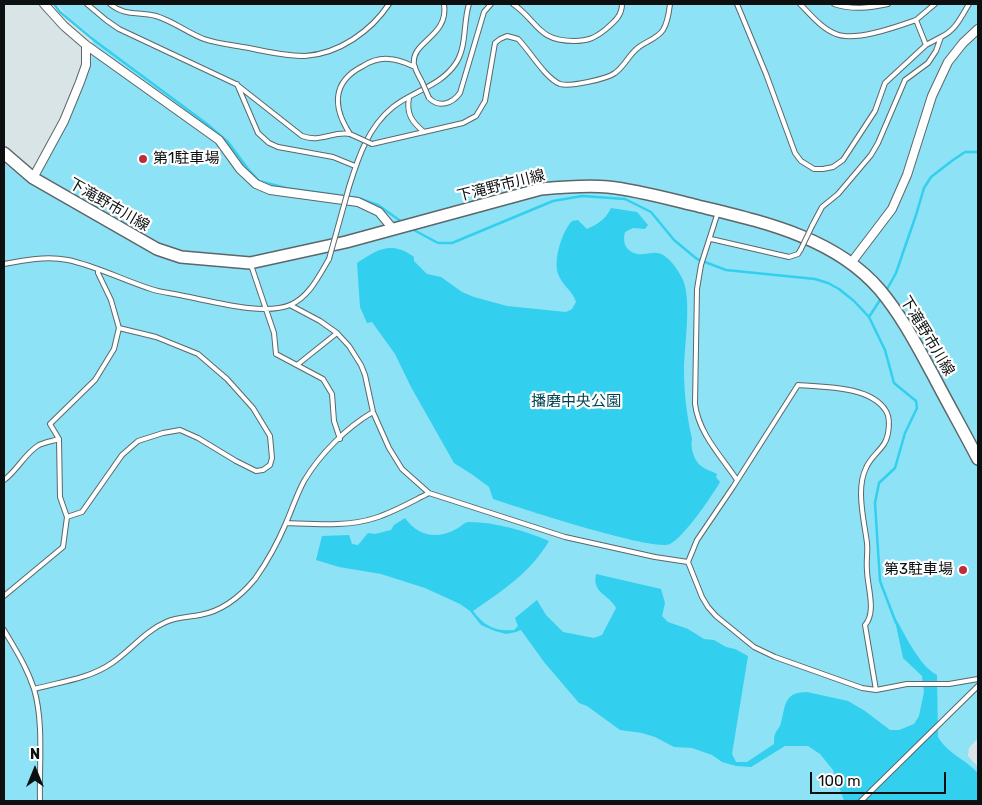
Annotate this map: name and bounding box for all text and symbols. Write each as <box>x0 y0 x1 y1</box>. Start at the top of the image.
place label: 第1駐車場 <box>153 150 219 168</box>
marker: 第1駐車場 <box>137 153 149 165</box>
street label: 下滝野市川線 <box>455 166 547 206</box>
street label: 下滝野市川線 <box>66 175 152 235</box>
street label: 下滝野市川線 <box>896 293 958 379</box>
park label: 播磨中央公園 <box>531 393 621 411</box>
place label: 第3駐車場 <box>884 561 953 579</box>
marker: 第3駐車場 <box>957 564 969 576</box>
north arrow <box>10 745 60 795</box>
text: N <box>30 746 40 763</box>
scale bar <box>812 762 948 794</box>
text: 100 m <box>818 772 860 790</box>

